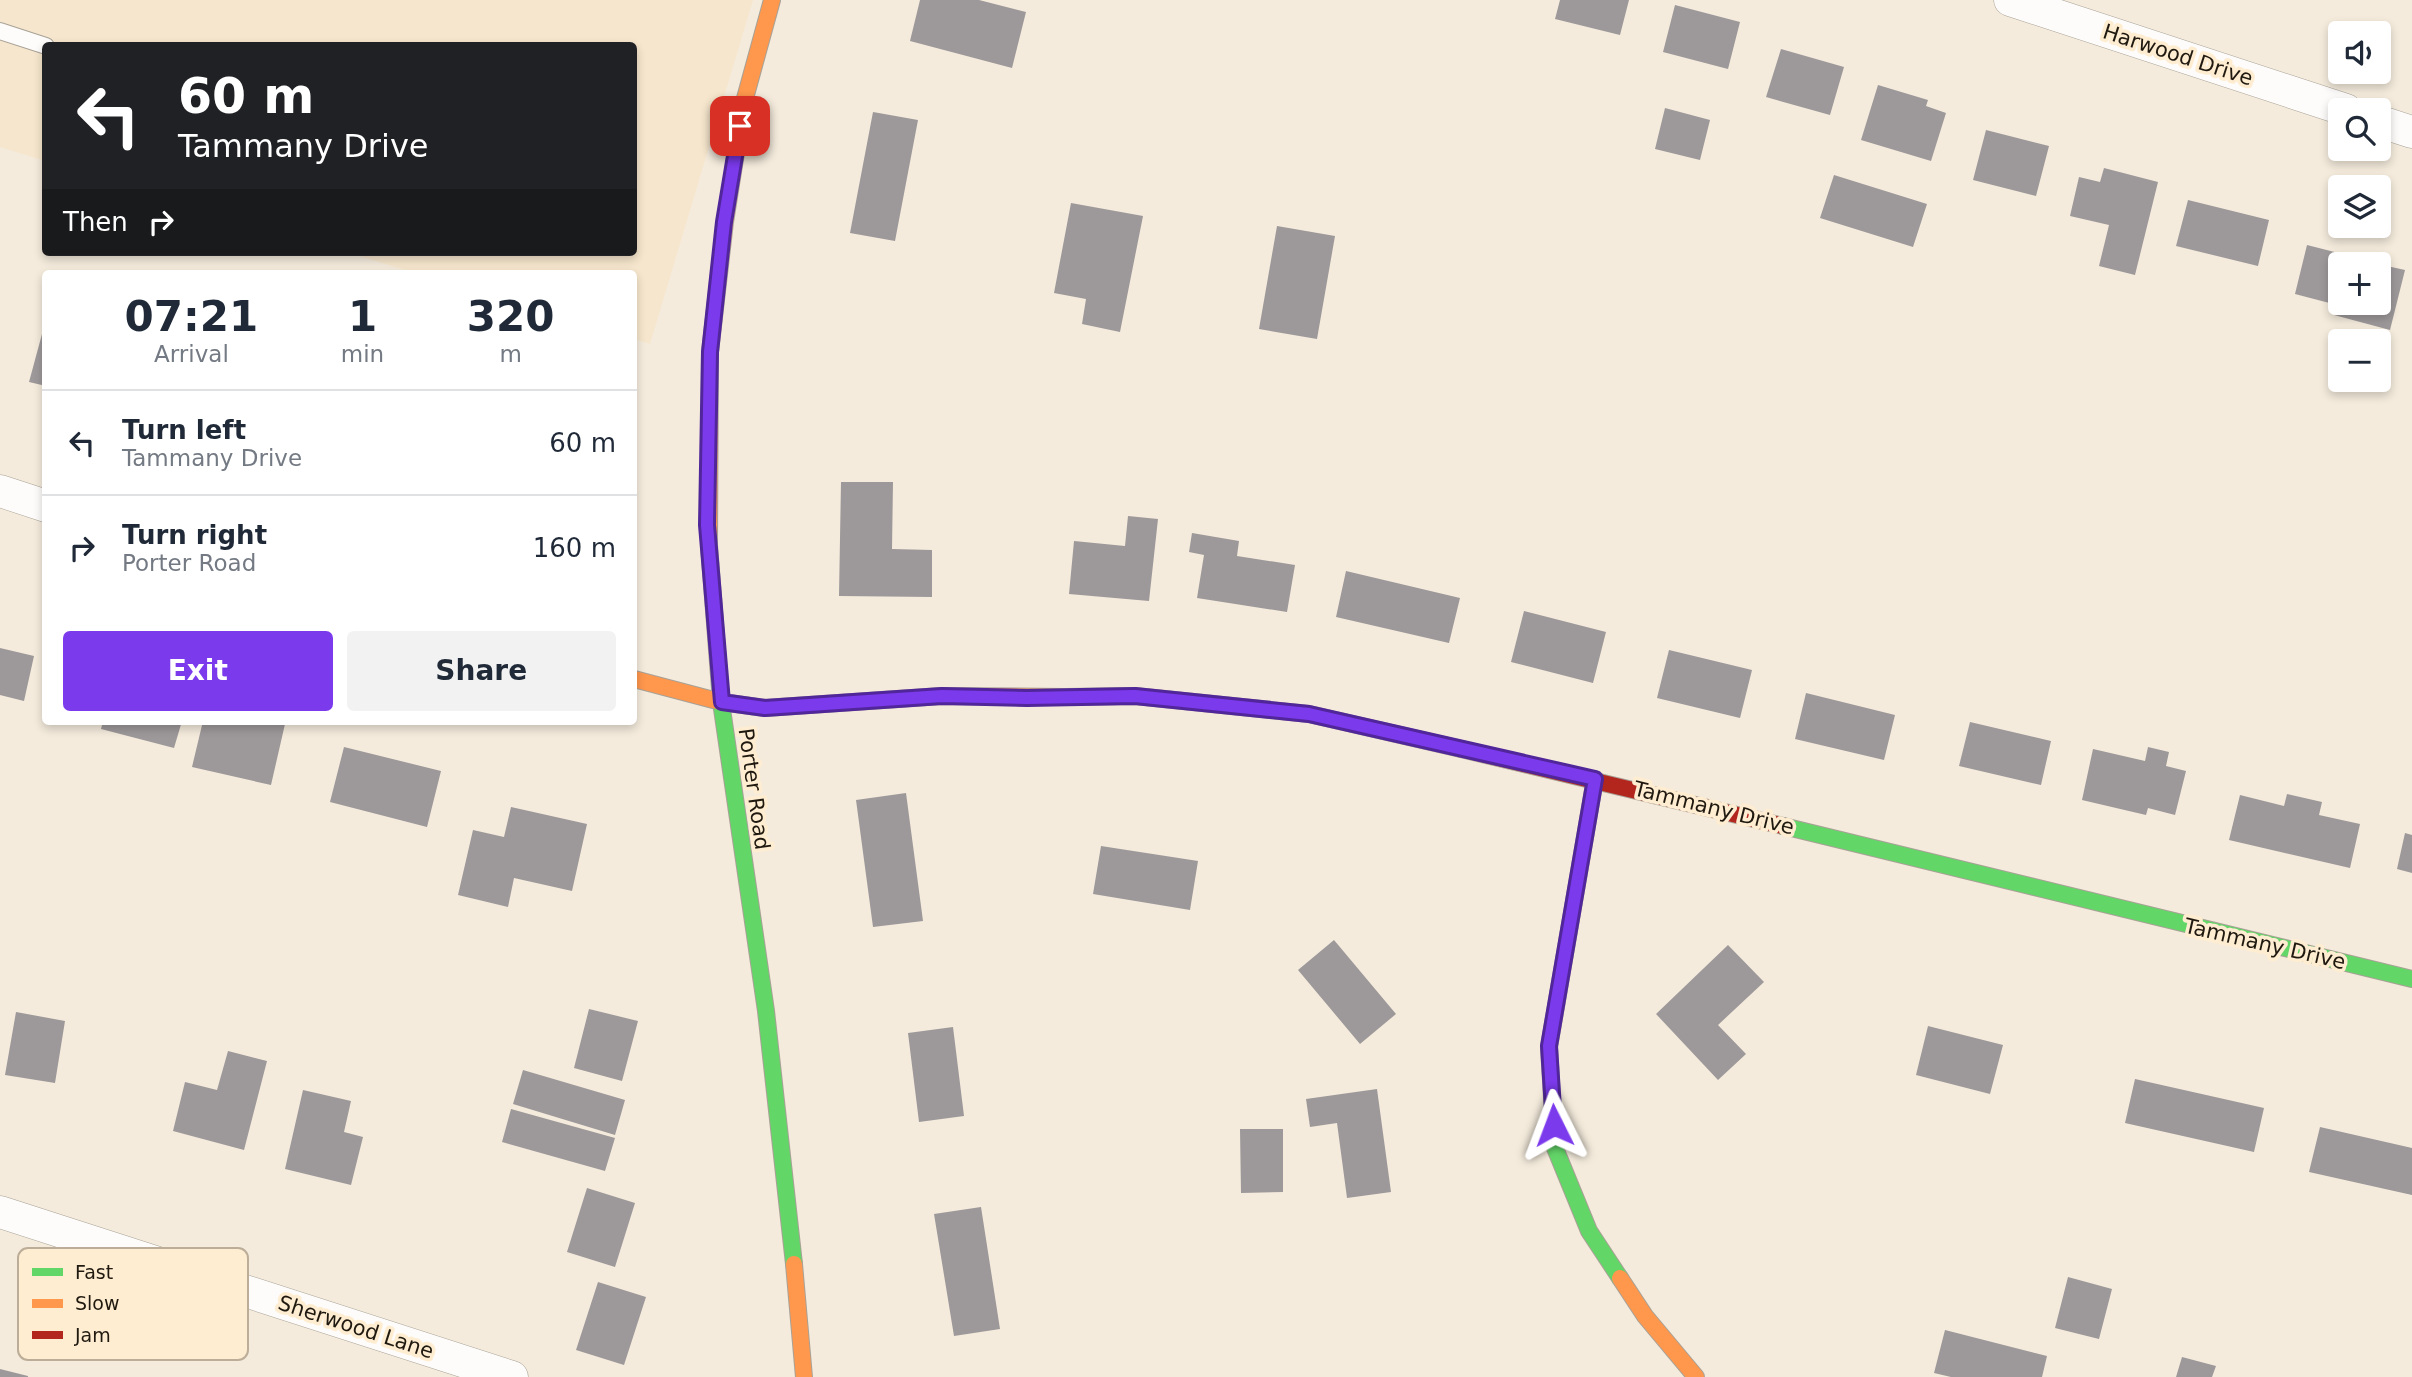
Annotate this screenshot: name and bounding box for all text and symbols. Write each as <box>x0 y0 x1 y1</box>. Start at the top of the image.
street label: Harwood Drive <box>2100 19 2256 91</box>
map controls <box>2328 21 2391 392</box>
button: sound <box>2328 21 2391 84</box>
text: 60 m <box>178 68 314 125</box>
icon: left <box>63 70 154 161</box>
pin <box>710 96 770 156</box>
button: search <box>2328 98 2391 161</box>
icon: arrive <box>721 107 759 145</box>
text: Tammany Drive <box>178 127 429 165</box>
button: layers <box>2328 175 2391 238</box>
icon: right <box>142 203 180 241</box>
text: Then <box>63 207 128 237</box>
button: + <box>2328 252 2391 315</box>
text: 07:21 <box>125 292 258 341</box>
text: 1 <box>348 292 377 341</box>
text: 320 <box>467 292 554 341</box>
button: − <box>2328 329 2391 392</box>
text: Arrival <box>154 341 229 367</box>
text: min <box>341 341 384 367</box>
text: m <box>499 341 522 367</box>
text: Turn left <box>122 415 246 445</box>
icon: left <box>63 424 101 462</box>
text: 60 m <box>549 428 616 458</box>
text: Tammany Drive <box>122 445 302 471</box>
text: Turn right <box>122 520 267 550</box>
icon: right <box>63 529 101 567</box>
text: 160 m <box>533 533 616 563</box>
text: Porter Road <box>122 550 256 576</box>
button: Exit <box>63 631 333 711</box>
button: Share <box>347 631 616 711</box>
street label: Porter Road <box>734 727 774 851</box>
street label: Tammany Drive <box>1630 776 1797 840</box>
street label: Tammany Drive <box>2181 914 2348 974</box>
position arrow <box>1517 1088 1591 1162</box>
legend <box>18 1248 248 1360</box>
text: Fast <box>75 1261 113 1283</box>
street label: Sherwood Lane <box>275 1291 437 1363</box>
text: Slow <box>75 1292 120 1314</box>
text: Jam <box>74 1324 111 1346</box>

